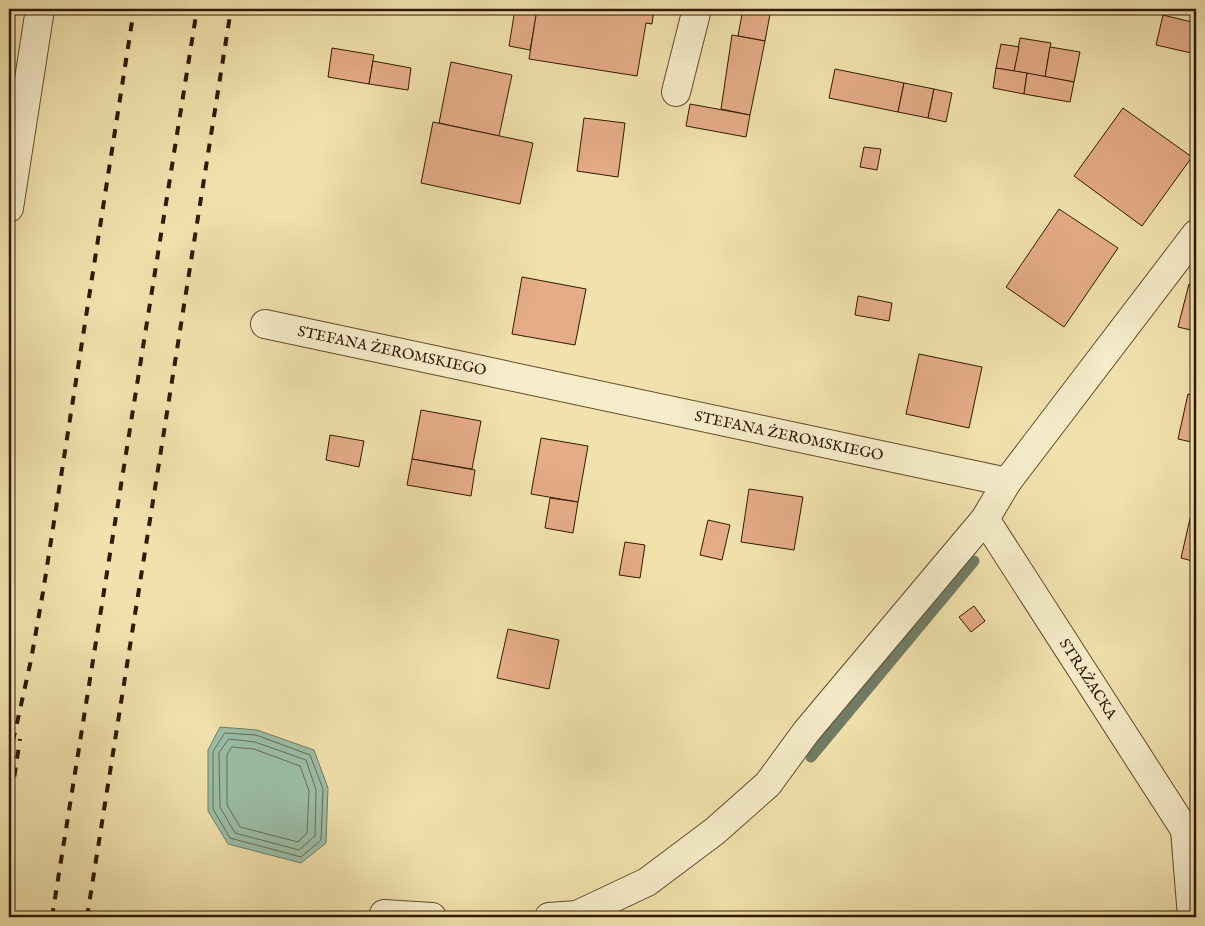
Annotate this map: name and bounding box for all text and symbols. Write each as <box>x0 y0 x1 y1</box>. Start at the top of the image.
street label: STEFANA ŻEROMSKIEGO <box>296 322 488 380</box>
street label: STEFANA ŻEROMSKIEGO <box>693 407 885 465</box>
street label: STRAŻACKA <box>1055 635 1122 724</box>

